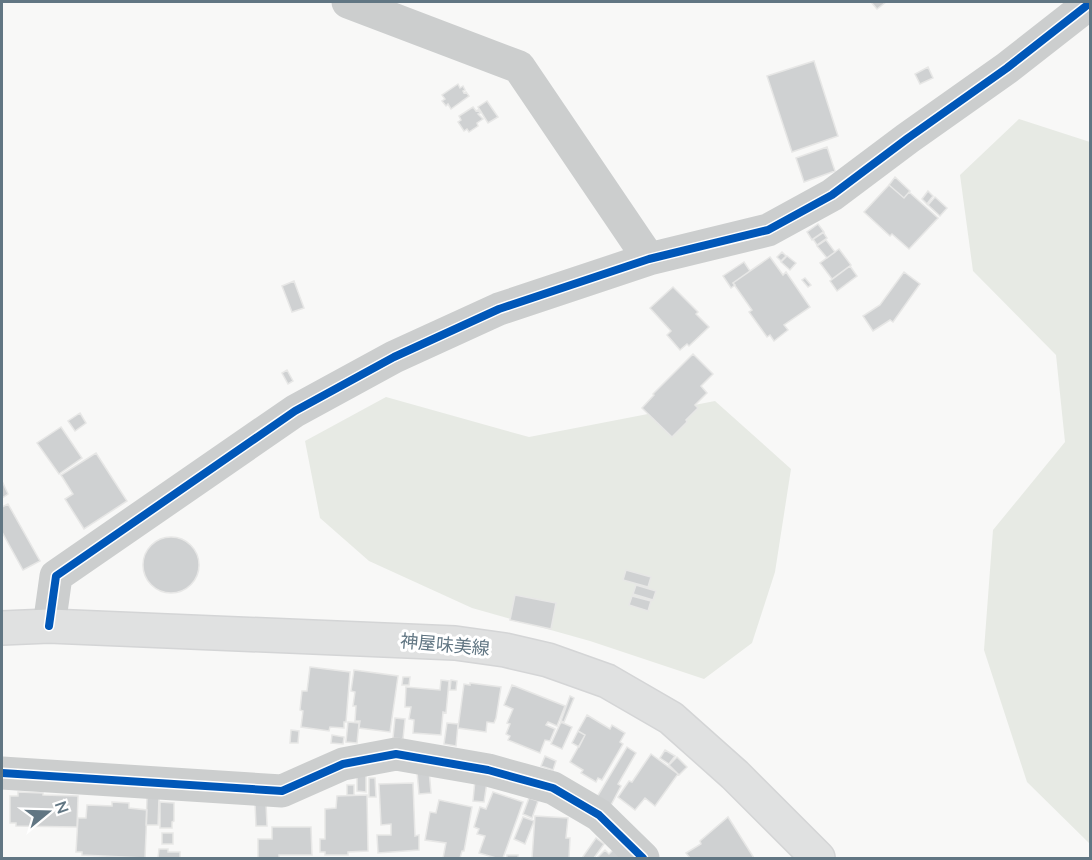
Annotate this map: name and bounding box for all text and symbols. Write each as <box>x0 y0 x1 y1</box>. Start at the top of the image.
street label: 神屋味美線 <box>399 629 491 661</box>
north arrow <box>18 782 78 842</box>
text: N <box>49 798 74 817</box>

